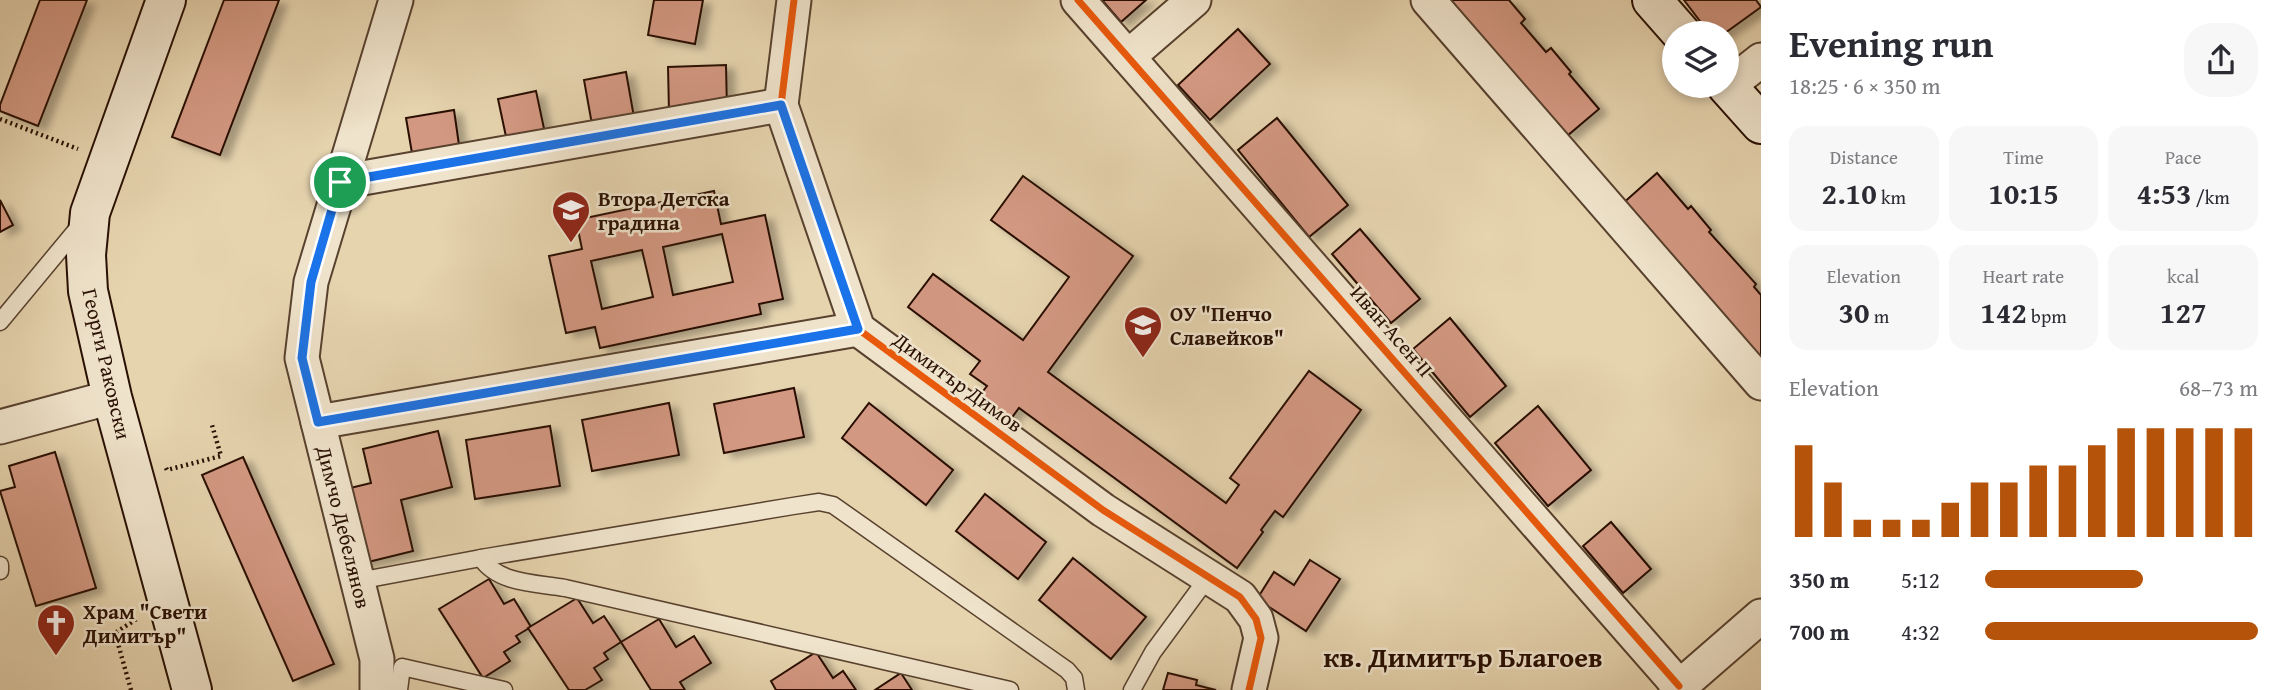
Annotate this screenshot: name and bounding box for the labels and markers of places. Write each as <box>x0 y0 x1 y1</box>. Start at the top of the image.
pin <box>310 152 370 212</box>
place label: Втора Детска градина <box>598 183 730 238</box>
school or university icon: Втора Детска градина <box>550 189 592 244</box>
place label: ОУ "Пенчо Славейков" <box>1170 298 1284 353</box>
school or university icon: ОУ "Пенчо Славейков" <box>1122 304 1164 359</box>
place label: Храм "Свети Димитър" <box>82 596 207 651</box>
church icon: Храм "Свети Димитър" <box>35 602 77 657</box>

